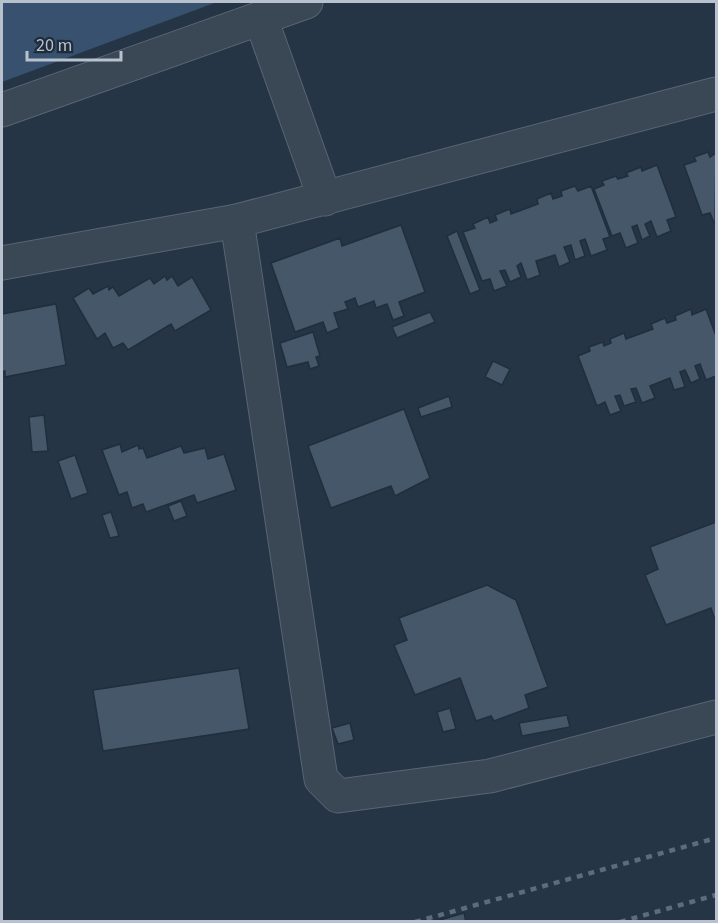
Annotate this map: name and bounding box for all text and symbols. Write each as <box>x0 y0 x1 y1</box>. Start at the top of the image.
scale bar <box>27 24 122 62</box>
text: 20 m <box>36 33 72 58</box>

